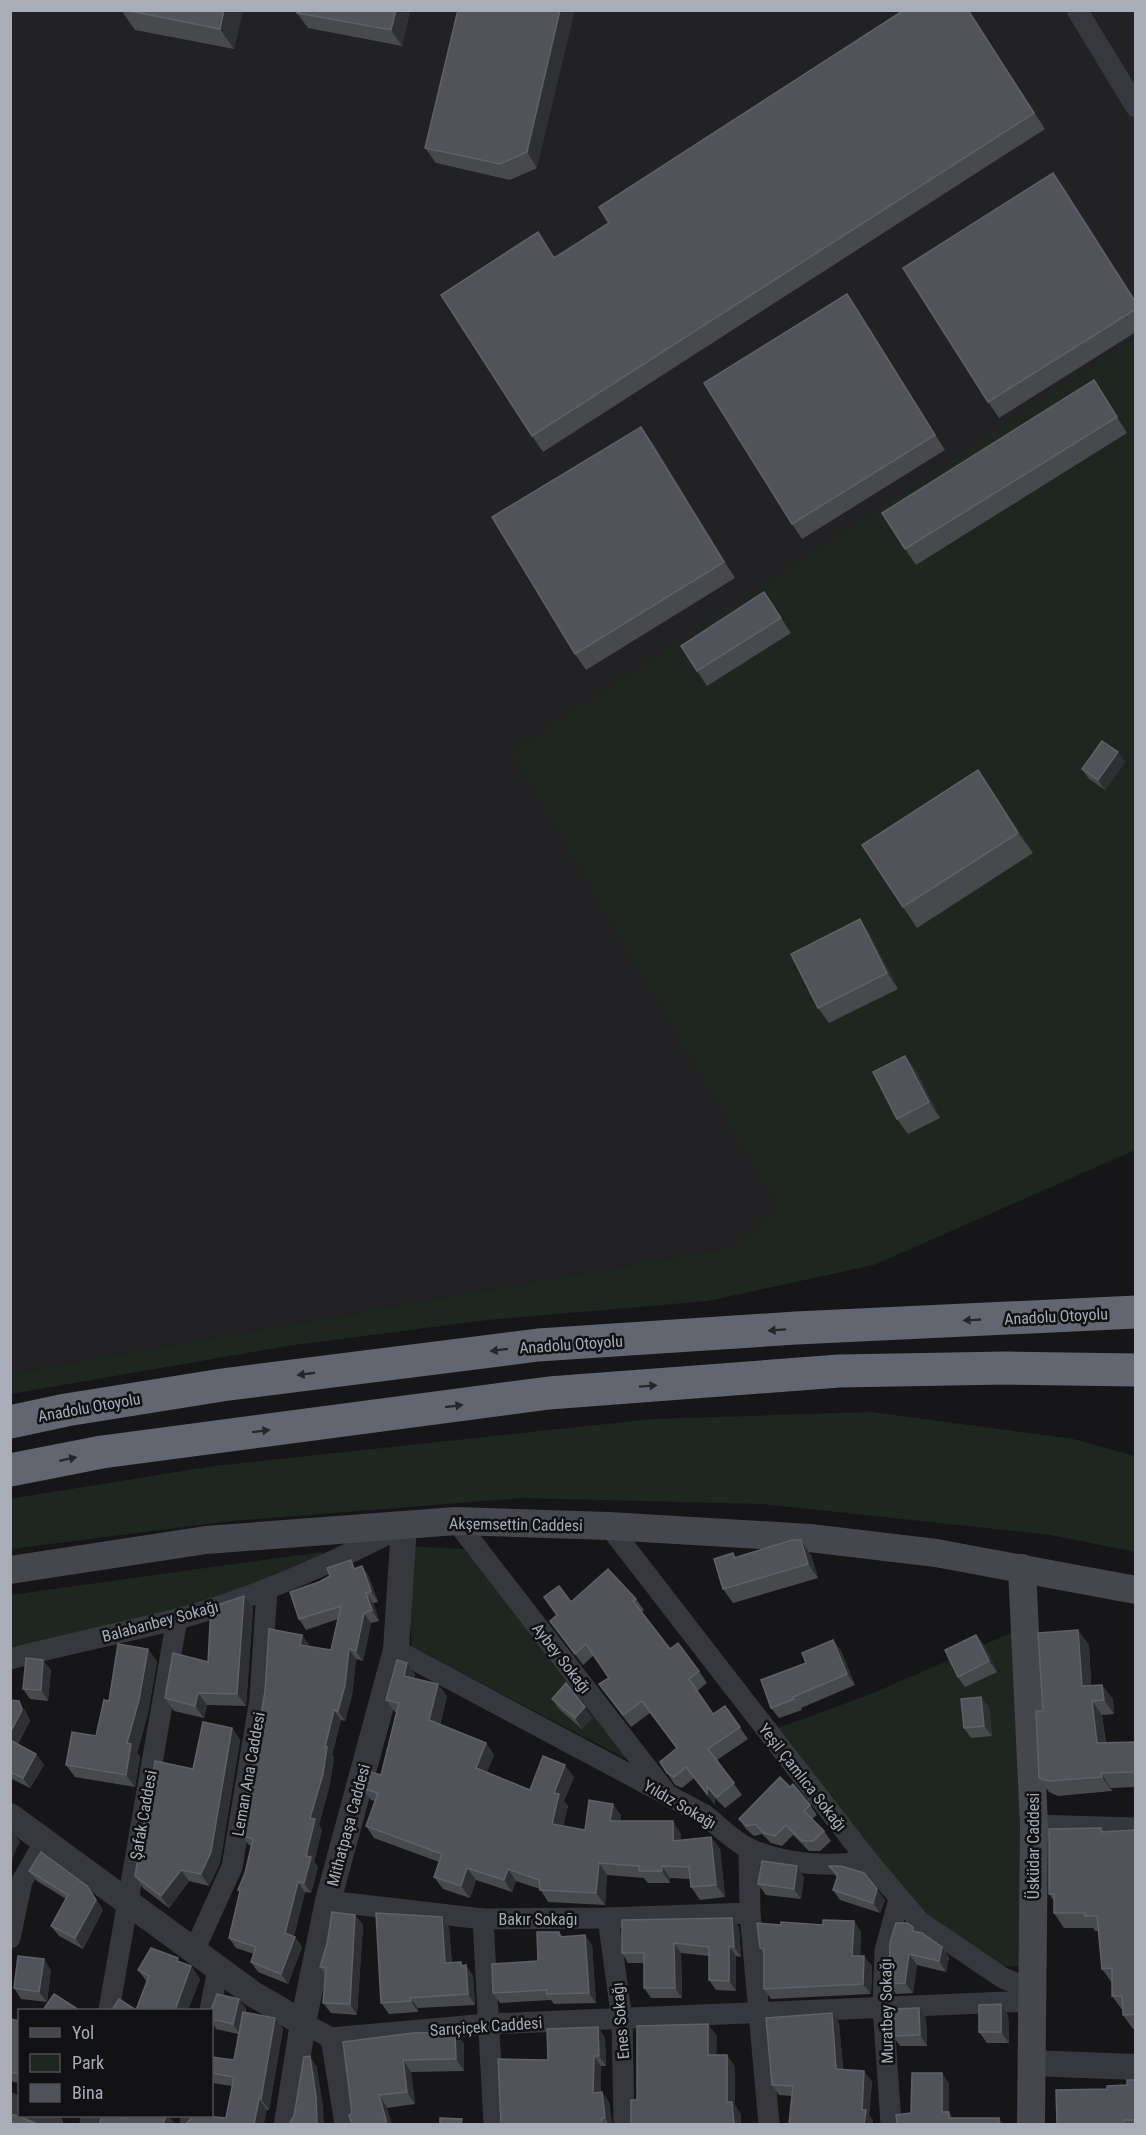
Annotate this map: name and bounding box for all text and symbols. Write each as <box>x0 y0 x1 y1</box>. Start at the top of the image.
street label: Anadolu Otoyolu <box>1004 1304 1108 1329</box>
one-way arrow <box>963 1315 982 1324</box>
one-way arrow <box>768 1325 787 1335</box>
street label: Anadolu Otoyolu <box>519 1331 623 1358</box>
one-way arrow <box>490 1345 509 1355</box>
one-way arrow <box>296 1369 315 1379</box>
one-way arrow <box>639 1381 658 1390</box>
street label: Anadolu Otoyolu <box>36 1389 142 1426</box>
one-way arrow <box>445 1401 464 1410</box>
one-way arrow <box>251 1426 270 1435</box>
one-way arrow <box>59 1454 78 1463</box>
street label: Akşemsettin Caddesi <box>449 1514 583 1535</box>
street label: Balabanbey Sokağı <box>100 1597 220 1646</box>
street label: Aybey Sokağı <box>528 1619 595 1697</box>
street label: Leman Ana Caddesi <box>228 1711 269 1838</box>
street label: Yeşil Çamlıca Sokağı <box>755 1720 851 1835</box>
street label: Mithatpaşa Caddesi <box>323 1762 374 1888</box>
street label: Şafak Caddesi <box>126 1769 161 1861</box>
street label: Yıldız Sokağı <box>640 1776 720 1833</box>
street label: Üsküdar Caddesi <box>1024 1793 1043 1899</box>
street label: Bakır Sokağı <box>499 1910 577 1929</box>
street label: Muratbey Sokağı <box>876 1958 897 2064</box>
street label: Enes Sokağı <box>608 1982 633 2060</box>
legend <box>18 2009 213 2117</box>
street label: Sarıçiçek Caddesi <box>429 2013 543 2040</box>
text: Yol <box>72 2022 94 2043</box>
text: Park <box>72 2052 104 2073</box>
text: Bina <box>72 2082 103 2103</box>

